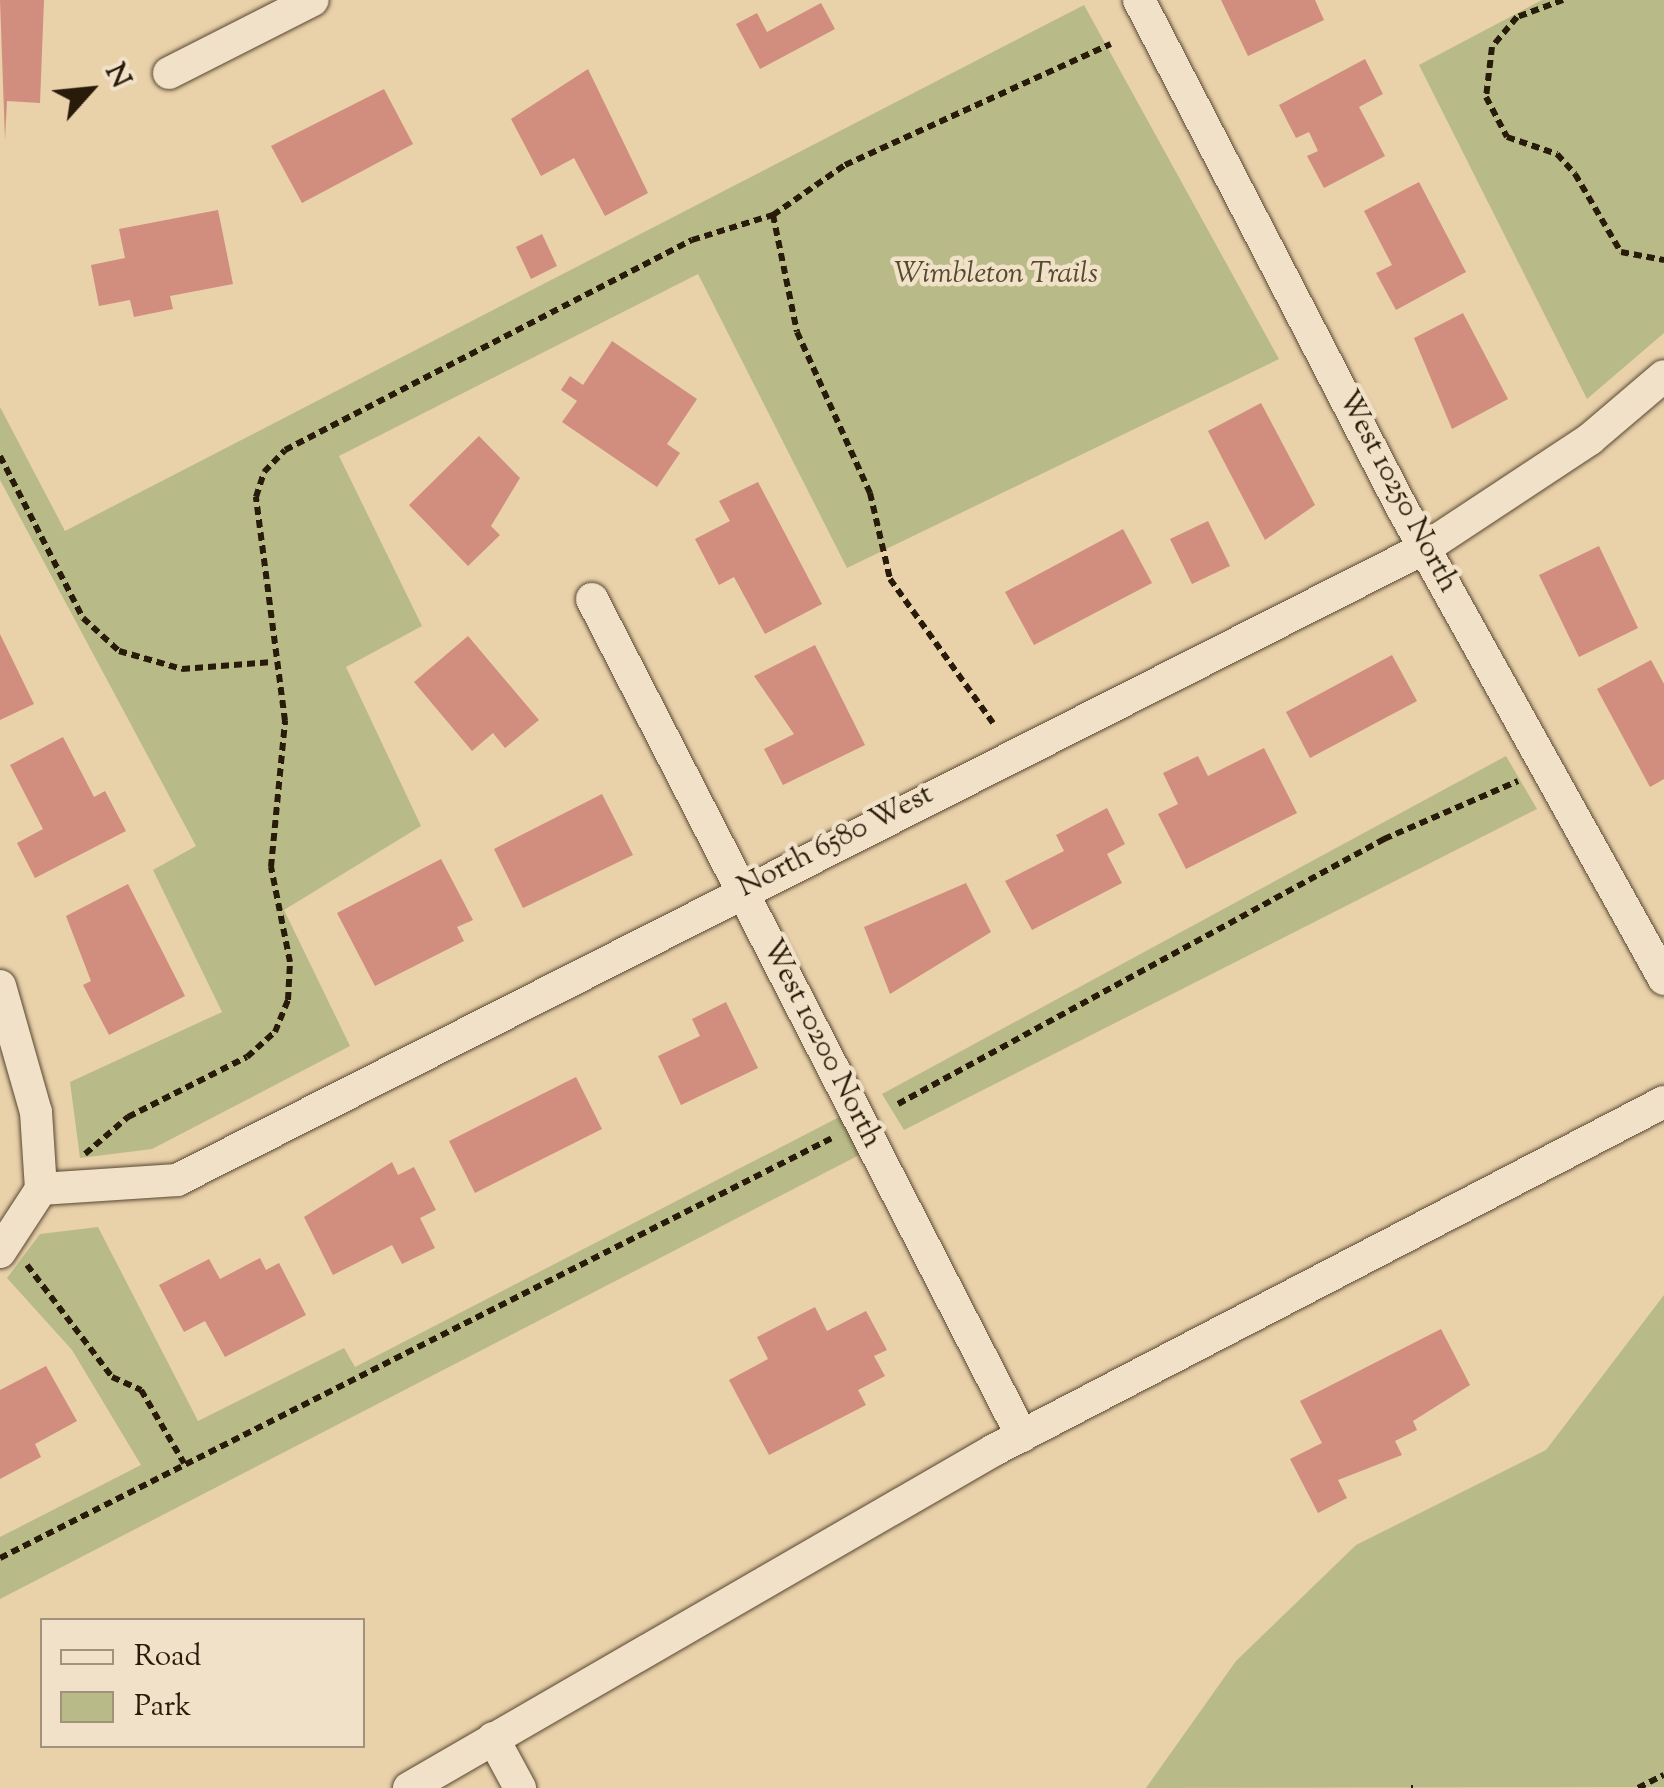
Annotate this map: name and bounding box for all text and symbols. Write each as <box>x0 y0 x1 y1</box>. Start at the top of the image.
north arrow <box>40 40 140 140</box>
text: N <box>94 57 140 95</box>
park label: Wimbleton Trails <box>894 257 1098 293</box>
street label: West 10250 North <box>1329 385 1465 599</box>
street label: North 6580 West <box>732 777 940 907</box>
street label: West 10200 North <box>753 934 889 1154</box>
legend <box>40 1618 365 1748</box>
text: Road <box>134 1636 201 1679</box>
text: Park <box>134 1686 191 1729</box>

